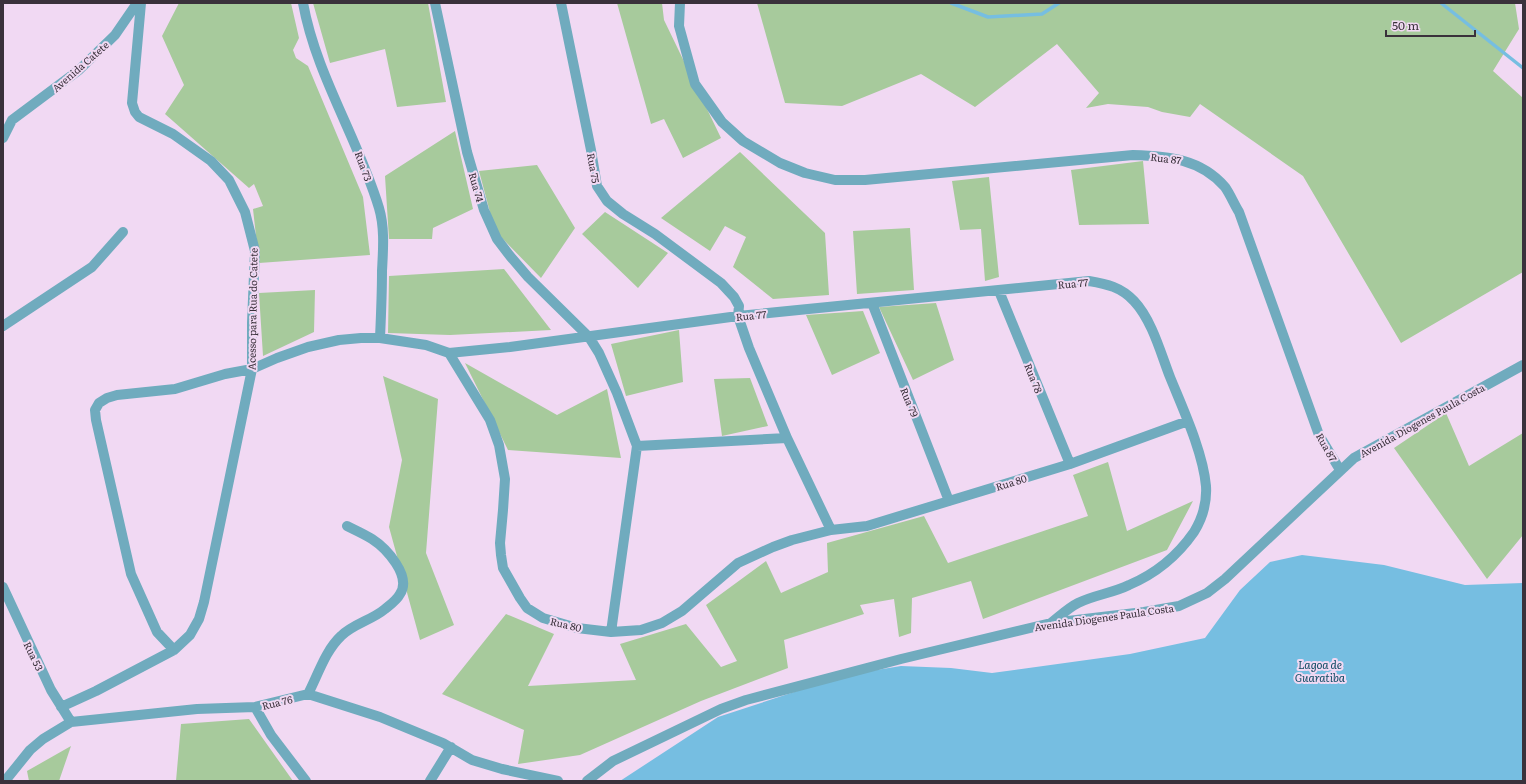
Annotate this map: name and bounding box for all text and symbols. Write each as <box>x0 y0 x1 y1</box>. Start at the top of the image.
scale bar <box>1386 12 1475 38</box>
text: 50 m <box>1392 16 1419 34</box>
street label: Avenida Catete <box>48 37 112 95</box>
street label: Rua 73 <box>352 149 376 183</box>
street label: Rua 87 <box>1150 149 1182 167</box>
street label: Rua 75 <box>584 152 604 184</box>
street label: Rua 74 <box>466 170 489 204</box>
street label: Acesso para Rua do Catete <box>243 248 261 370</box>
street label: Rua 77 <box>1057 274 1089 292</box>
street label: Rua 77 <box>735 306 767 324</box>
street label: Rua 78 <box>1021 361 1047 396</box>
street label: Avenida Diogenes Paula Costa <box>1357 379 1488 461</box>
street label: Rua 79 <box>897 385 923 419</box>
street label: Rua 87 <box>1313 430 1341 464</box>
street label: Rua 80 <box>994 470 1029 494</box>
street label: Avenida Diogenes Paula Costa <box>1033 600 1175 634</box>
street label: Rua 80 <box>549 613 583 635</box>
street label: Rua 53 <box>20 639 48 673</box>
water label: Lagoa de Guaratiba <box>1295 656 1346 685</box>
street label: Rua 76 <box>260 691 294 713</box>

